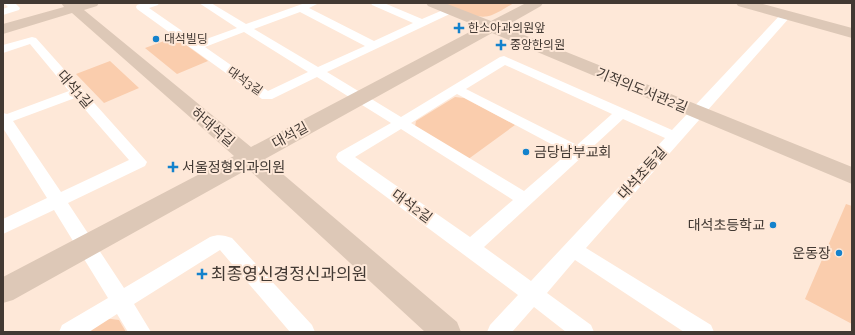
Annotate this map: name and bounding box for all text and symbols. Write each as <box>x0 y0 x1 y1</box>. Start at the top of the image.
place label: 한소아과의원앞 <box>468 21 545 35</box>
marker: 한소아과의원앞 <box>453 22 465 34</box>
place label: 대석빌딩 <box>164 32 208 46</box>
marker: 대석빌딩 <box>151 34 161 44</box>
place label: 중앙한의원 <box>510 38 565 52</box>
marker: 중앙한의원 <box>495 39 507 51</box>
street label: 대석3길 <box>225 64 265 98</box>
street label: 기적의도서관2길 <box>594 64 690 116</box>
street label: 대석1길 <box>54 67 96 111</box>
street label: 하대석길 <box>188 104 238 150</box>
street label: 대석길 <box>269 119 311 151</box>
place label: 금당남부교회 <box>534 144 611 160</box>
street label: 대석초등길 <box>615 144 669 202</box>
marker: 금당남부교회 <box>521 147 531 157</box>
place label: 서울정형외과의원 <box>182 159 285 175</box>
marker: 서울정형외과의원 <box>167 161 179 173</box>
street label: 대석2길 <box>389 186 435 226</box>
place label: 대석초등학교 <box>688 217 765 233</box>
marker: 대석초등학교 <box>768 220 778 230</box>
place label: 운동장 <box>792 245 831 261</box>
marker: 운동장 <box>834 248 844 258</box>
place label: 최종영신경정신과의원 <box>211 264 367 284</box>
marker: 최종영신경정신과의원 <box>196 268 208 280</box>

